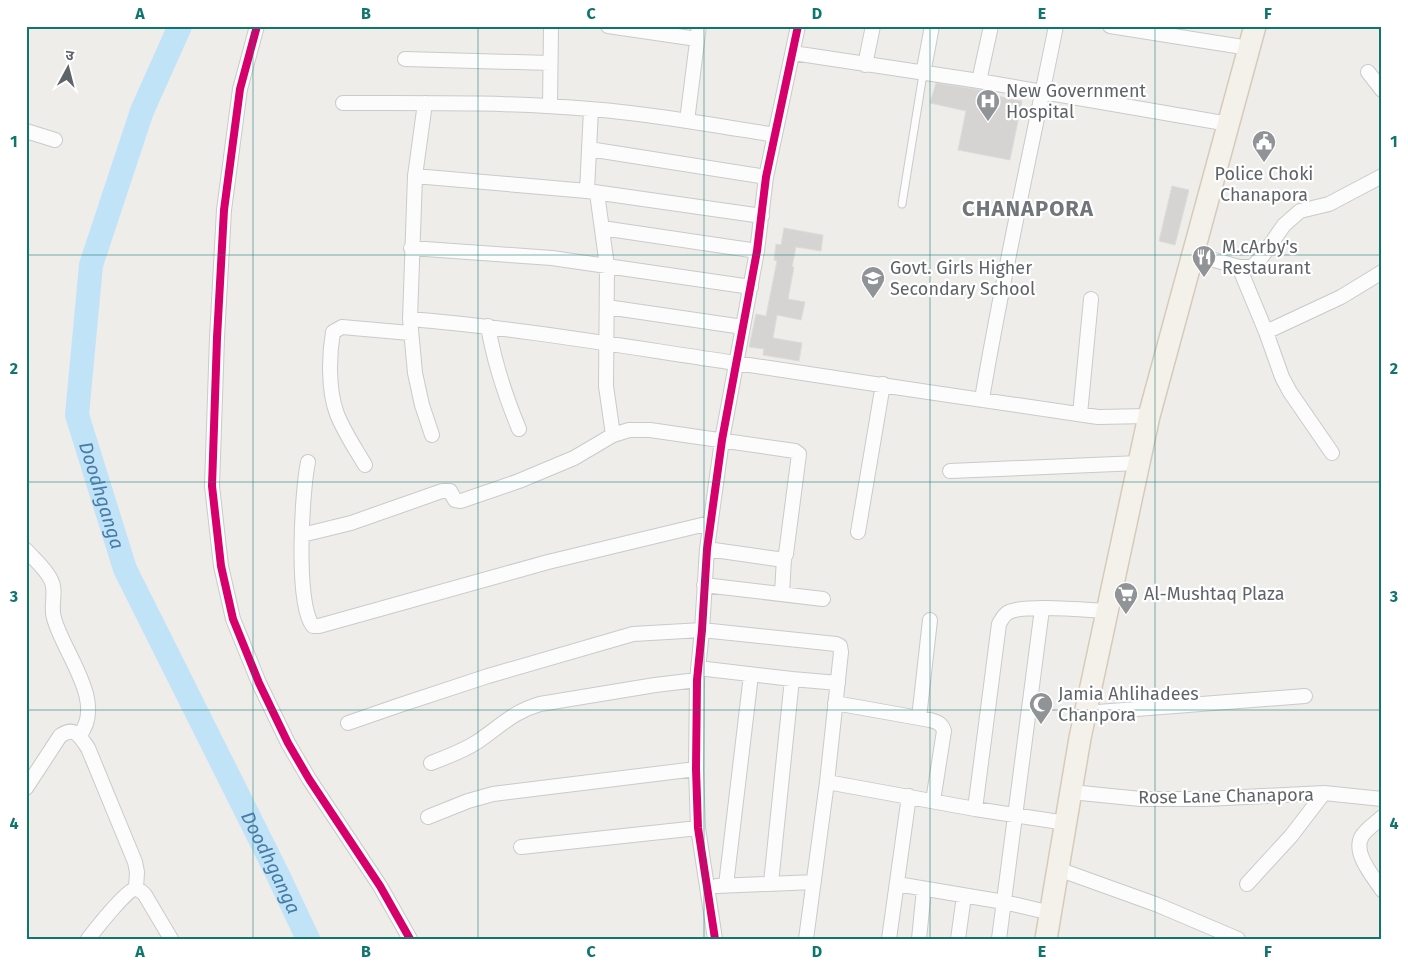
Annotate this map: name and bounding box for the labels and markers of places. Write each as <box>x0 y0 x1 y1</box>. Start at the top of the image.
place label: New Government Hospital <box>1006 80 1146 123</box>
hospital icon: New Government Hospital <box>975 88 1001 122</box>
public building icon: Police Choki Chanapora <box>1251 129 1277 163</box>
place label: Police Choki Chanapora <box>1215 163 1313 206</box>
place label: M.cArby's Restaurant <box>1222 236 1311 279</box>
restaurant icon: M.cArby's Restaurant <box>1191 244 1217 278</box>
place label: Govt. Girls Higher Secondary School <box>890 257 1035 300</box>
school or university icon: Govt. Girls Higher Secondary School <box>860 265 886 299</box>
supermarket icon: Al-Mushtaq Plaza <box>1113 581 1139 615</box>
place label: Al-Mushtaq Plaza <box>1144 583 1284 605</box>
place label: Jamia Ahlihadees Chanpora <box>1058 683 1199 726</box>
mosque icon: Jamia Ahlihadees Chanpora <box>1028 691 1054 725</box>

